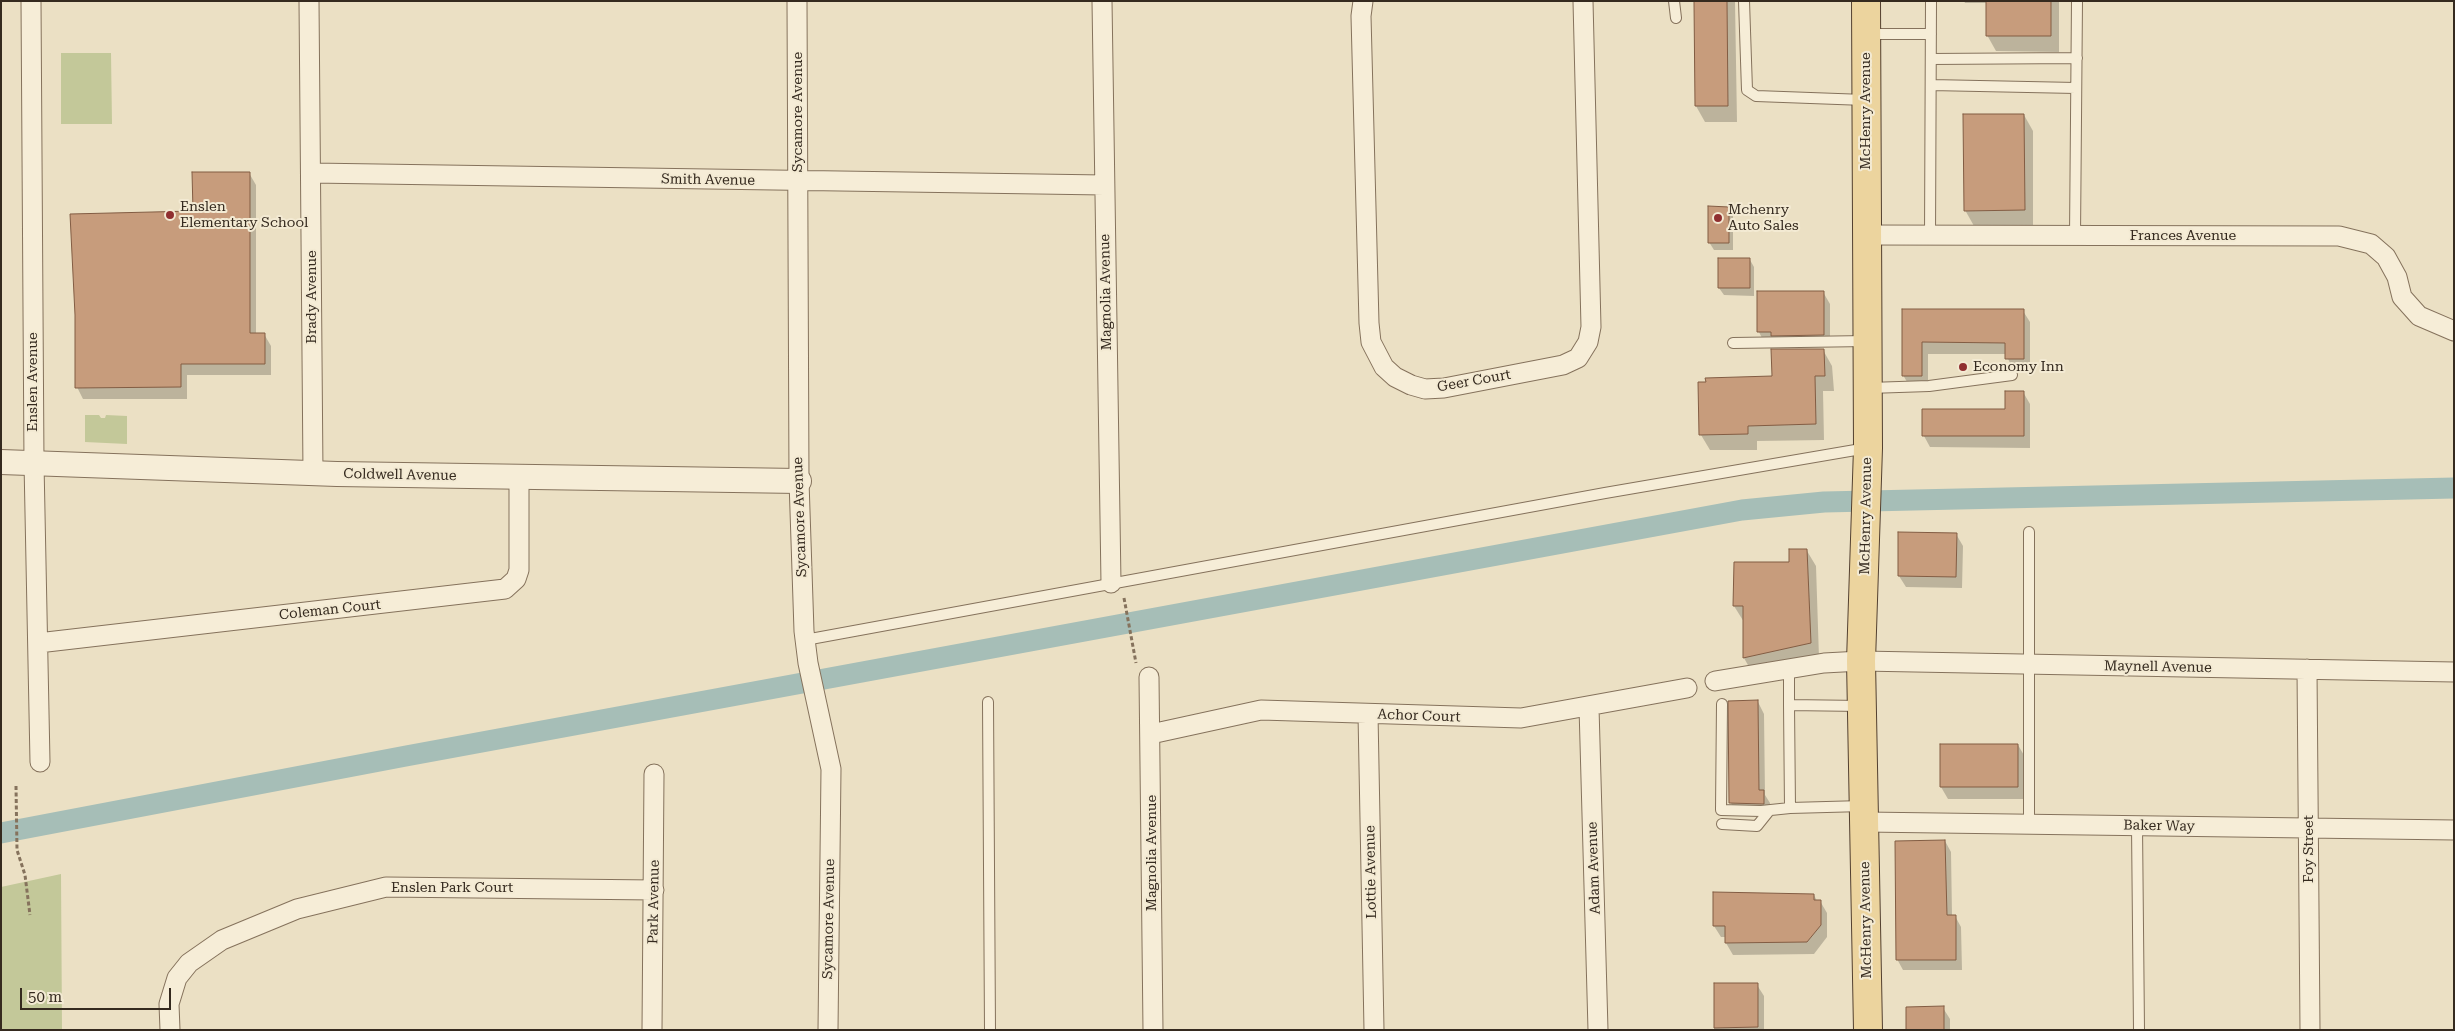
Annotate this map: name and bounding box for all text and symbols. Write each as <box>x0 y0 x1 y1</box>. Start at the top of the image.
street label: Sycamore Avenue <box>790 52 806 172</box>
street label: McHenry Avenue <box>1858 52 1874 170</box>
street label: Smith Avenue <box>661 171 755 189</box>
place label: Enslen Elementary School <box>180 199 308 232</box>
place label: Mchenry Auto Sales <box>1728 202 1799 234</box>
marker: Enslen Elementary School <box>164 209 176 221</box>
marker: Mchenry Auto Sales <box>1712 212 1724 224</box>
street label: Frances Avenue <box>2130 228 2236 244</box>
street label: Magnolia Avenue <box>1097 234 1115 350</box>
street label: Brady Avenue <box>304 250 320 344</box>
street label: Enslen Avenue <box>25 332 41 432</box>
place label: Economy Inn <box>1973 359 2064 375</box>
marker: Economy Inn <box>1957 361 1969 373</box>
street label: Geer Court <box>1436 366 1512 396</box>
street label: Sycamore Avenue <box>790 457 810 577</box>
street label: McHenry Avenue <box>1857 457 1875 575</box>
street label: Coldwell Avenue <box>343 466 457 484</box>
street label: Coleman Court <box>278 596 382 624</box>
street label: Maynell Avenue <box>2104 658 2212 676</box>
street label: Achor Court <box>1377 706 1461 726</box>
street label: Magnolia Avenue <box>1144 795 1160 911</box>
street label: Foy Street <box>2301 815 2317 883</box>
street label: Baker Way <box>2123 817 2195 835</box>
street label: Adam Avenue <box>1584 821 1604 915</box>
street label: Lottie Avenue <box>1362 825 1380 919</box>
street label: Sycamore Avenue <box>820 859 838 979</box>
street label: Park Avenue <box>645 860 663 944</box>
street label: McHenry Avenue <box>1857 861 1875 979</box>
street label: Enslen Park Court <box>391 880 513 896</box>
scale bar <box>22 978 174 1010</box>
text: 50 m <box>28 988 62 1006</box>

